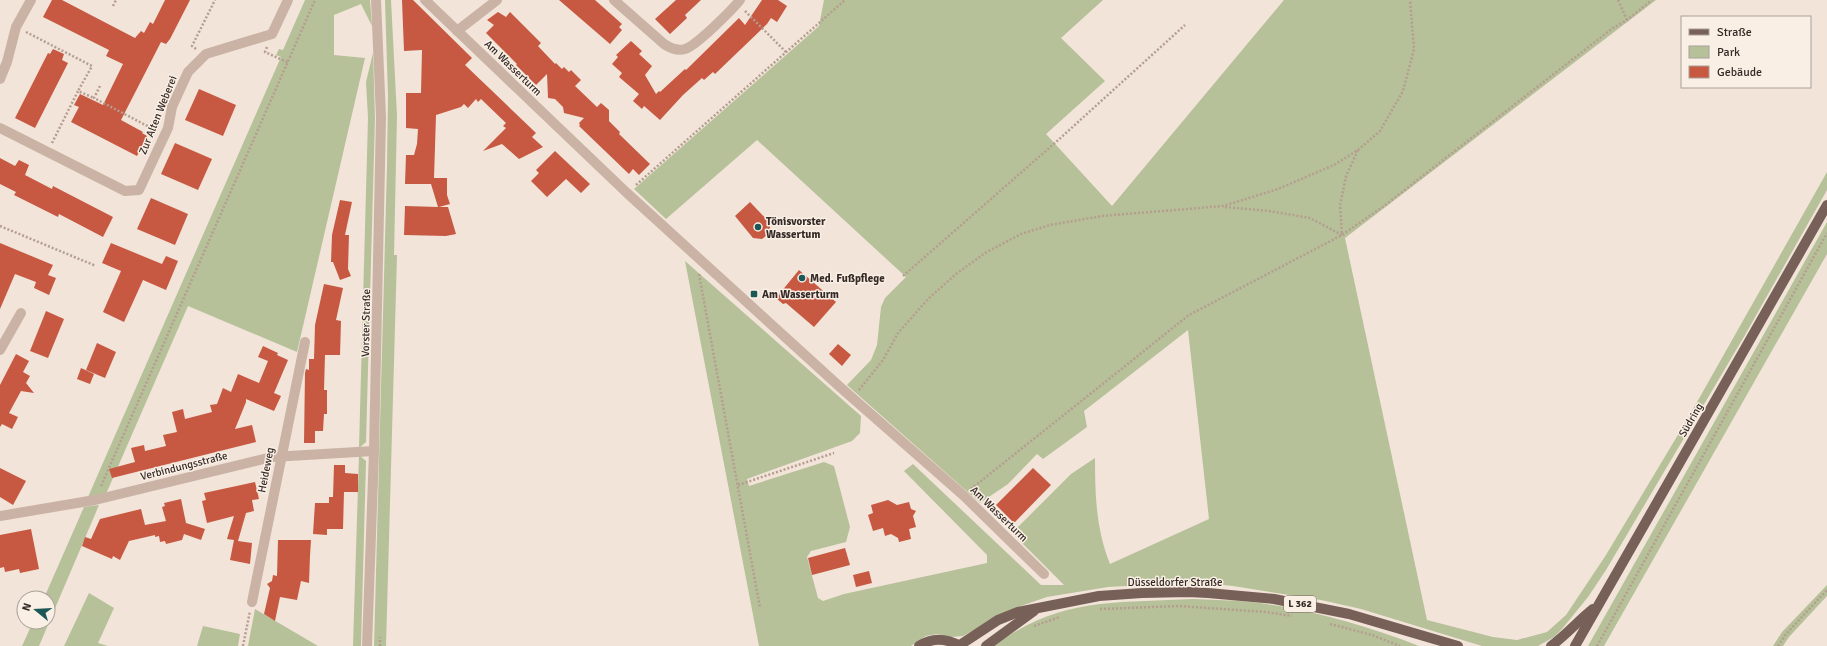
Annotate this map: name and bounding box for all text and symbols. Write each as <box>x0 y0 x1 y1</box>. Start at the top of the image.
legend <box>1681 16 1811 88</box>
text: Straße <box>1717 25 1752 40</box>
street label: Am Wasserturm <box>482 37 544 99</box>
text: Park <box>1717 45 1740 60</box>
text: Gebäude <box>1717 65 1762 80</box>
street label: Zur Alten Weberei <box>136 74 180 156</box>
place label: Tönisvorster Wassertum <box>766 215 826 241</box>
marker: Tönisvorster Wassertum <box>753 222 763 232</box>
place label: Med. Fußpflege <box>810 272 885 285</box>
marker: Med. Fußpflege <box>797 273 807 283</box>
place label: Am Wasserturm <box>762 288 839 301</box>
street label: Vorster Straße <box>359 289 373 357</box>
marker: Am Wasserturm <box>749 289 759 299</box>
street label: Südring <box>1676 401 1706 439</box>
street label: Heideweg <box>255 446 277 494</box>
street label: Verbindungsstraße <box>139 449 229 483</box>
street label: Am Wasserturm <box>968 483 1030 545</box>
street label: Düsseldorfer Straße <box>1128 576 1222 589</box>
north arrow <box>16 590 56 630</box>
road number: L 362 <box>1284 596 1316 612</box>
text: N <box>20 601 34 613</box>

